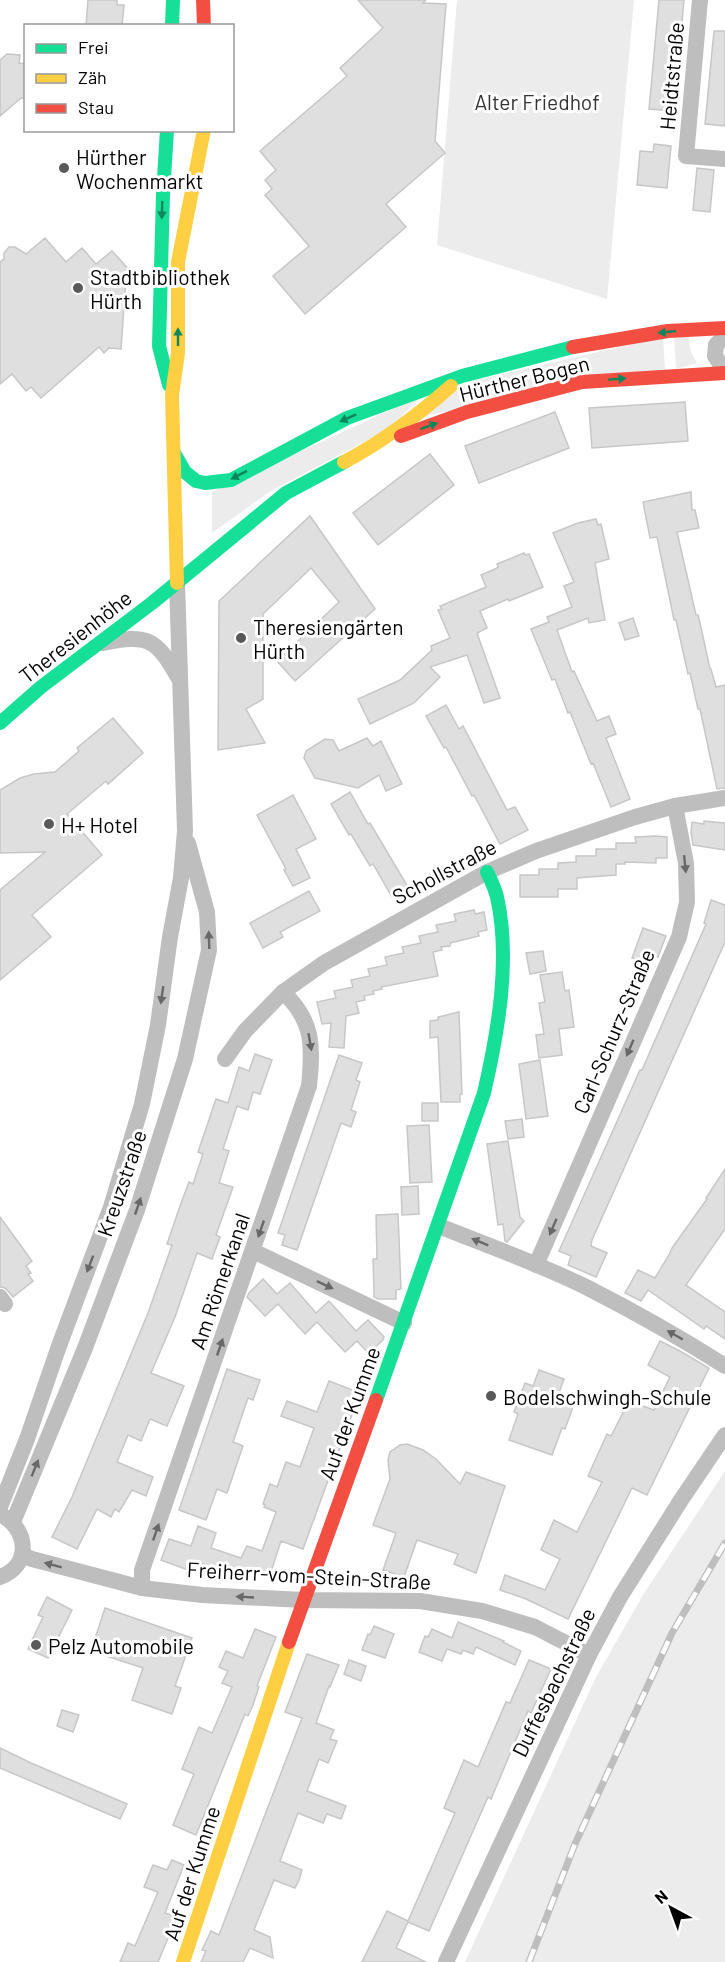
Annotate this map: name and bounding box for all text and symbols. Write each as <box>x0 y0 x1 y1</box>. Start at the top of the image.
street label: Heidtstraße <box>654 21 688 131</box>
legend <box>24 24 234 132</box>
text: Frei <box>78 36 109 58</box>
text: Zäh <box>78 66 107 88</box>
park label: Alter Friedhof <box>474 89 600 114</box>
text: Stau <box>78 96 114 118</box>
place label: Hürther Wochenmarkt <box>76 144 203 193</box>
marker: Hürther Wochenmarkt <box>57 161 71 175</box>
one-way arrow <box>158 200 167 219</box>
place label: Stadtbibliothek Hürth <box>90 264 230 313</box>
marker: Stadtbibliothek Hürth <box>71 281 85 295</box>
one-way arrow <box>173 327 183 346</box>
one-way arrow <box>657 327 676 337</box>
street label: Hürther Bogen <box>456 350 592 406</box>
one-way arrow <box>608 375 627 384</box>
one-way arrow <box>338 413 356 423</box>
one-way arrow <box>420 421 438 431</box>
one-way arrow <box>231 471 248 480</box>
street label: Theresienhöhe <box>14 584 136 688</box>
place label: Theresiengärten Hürth <box>253 614 404 663</box>
marker: Theresiengärten Hürth <box>234 631 248 645</box>
place label: H+ Hotel <box>61 812 138 837</box>
marker: H+ Hotel <box>42 817 56 831</box>
street label: Schollstraße <box>388 833 500 909</box>
one-way arrow <box>680 855 690 874</box>
one-way arrow <box>204 931 213 950</box>
street label: Carl-Schurz-Straße <box>567 945 659 1117</box>
one-way arrow <box>158 986 167 1005</box>
one-way arrow <box>306 1033 315 1052</box>
one-way arrow <box>625 1039 634 1057</box>
street label: Kreuzstraße <box>91 1126 151 1240</box>
one-way arrow <box>133 1197 143 1215</box>
street label: Am Römerkanal <box>184 1210 254 1352</box>
one-way arrow <box>548 1218 557 1235</box>
one-way arrow <box>255 1220 265 1238</box>
one-way arrow <box>471 1237 489 1247</box>
one-way arrow <box>84 1255 94 1273</box>
one-way arrow <box>316 1280 333 1289</box>
one-way arrow <box>667 1330 683 1341</box>
one-way arrow <box>215 1338 225 1356</box>
street label: Auf der Kumme <box>313 1343 385 1483</box>
place label: Bodelschwingh-Schule <box>503 1384 712 1409</box>
marker: Bodelschwingh-Schule <box>484 1389 498 1403</box>
one-way arrow <box>30 1459 40 1477</box>
one-way arrow <box>151 1522 161 1540</box>
street label: Freiherr-vom-Stein-Straße <box>186 1556 432 1594</box>
one-way arrow <box>44 1559 63 1569</box>
one-way arrow <box>236 1592 255 1602</box>
street label: Duffesbachstraße <box>506 1604 600 1760</box>
place label: Pelz Automobile <box>48 1633 194 1658</box>
marker: Pelz Automobile <box>29 1638 43 1652</box>
street label: Auf der Kumme <box>157 1803 225 1943</box>
north arrow <box>641 1878 701 1938</box>
text: N <box>651 1886 671 1907</box>

